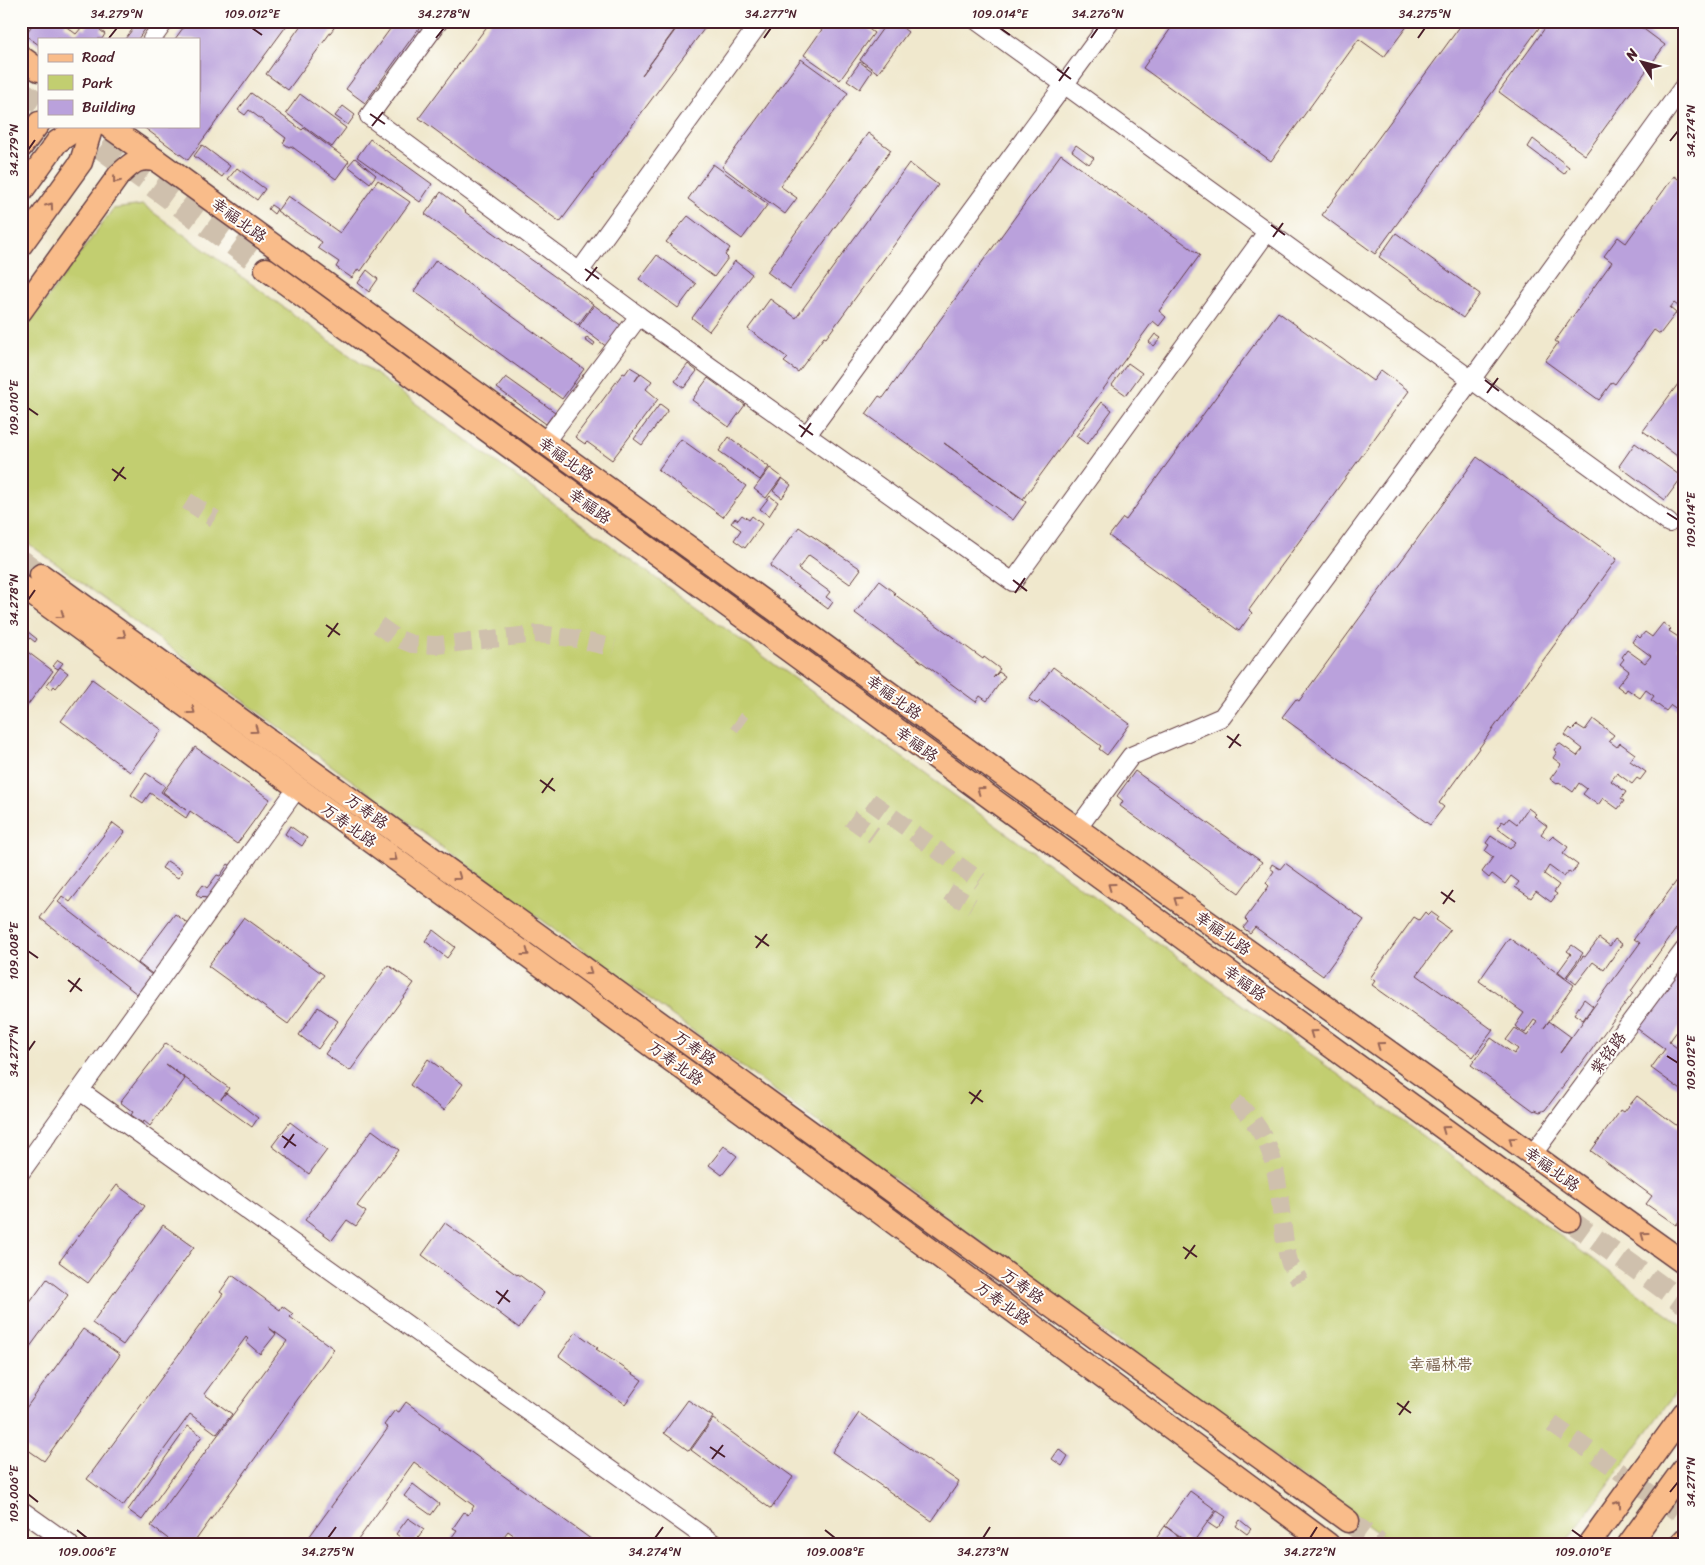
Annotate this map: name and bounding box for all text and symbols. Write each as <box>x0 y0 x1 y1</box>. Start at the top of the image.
text: 34.279°N <box>91 3 144 25</box>
text: 109.012°E <box>224 3 281 25</box>
text: 34.278°N <box>418 3 471 25</box>
text: 34.277°N <box>745 3 798 25</box>
text: 109.014°E <box>972 3 1029 25</box>
text: 34.276°N <box>1072 3 1125 25</box>
text: 34.275°N <box>1399 3 1452 25</box>
legend <box>38 38 200 128</box>
north arrow <box>1618 38 1668 88</box>
text: N <box>1618 43 1645 67</box>
text: Road <box>82 44 115 70</box>
text: Park <box>82 70 113 96</box>
text: Building <box>82 94 136 120</box>
text: 34.274°N <box>1680 104 1702 157</box>
text: 34.279°N <box>3 123 25 176</box>
one-way arrow <box>114 174 122 183</box>
street label: 幸福北路 <box>205 189 273 251</box>
one-way arrow <box>44 202 53 212</box>
text: 109.010°E <box>3 379 25 436</box>
street label: 幸福北路 <box>532 428 600 490</box>
street label: 幸福路 <box>562 480 618 532</box>
text: 109.014°E <box>1680 491 1702 548</box>
text: 34.278°N <box>3 573 25 626</box>
one-way arrow <box>55 609 65 618</box>
one-way arrow <box>118 629 127 638</box>
street label: 幸福北路 <box>860 666 928 728</box>
one-way arrow <box>186 705 195 713</box>
street label: 幸福路 <box>889 718 945 770</box>
one-way arrow <box>249 724 259 733</box>
street label: 万寿路 <box>339 785 395 837</box>
one-way arrow <box>976 787 986 796</box>
street label: 万寿北路 <box>315 794 383 856</box>
one-way arrow <box>388 852 398 861</box>
one-way arrow <box>452 871 461 880</box>
one-way arrow <box>1108 883 1117 892</box>
one-way arrow <box>1173 897 1183 906</box>
street label: 幸福北路 <box>1188 903 1258 963</box>
text: 109.008°E <box>3 921 25 980</box>
one-way arrow <box>520 948 529 956</box>
street label: 幸福路 <box>1217 957 1273 1009</box>
one-way arrow <box>583 966 593 975</box>
street label: 万寿路 <box>667 1022 723 1074</box>
text: 34.277°N <box>3 1024 25 1077</box>
street label: 紫铭路 <box>1582 1025 1634 1081</box>
one-way arrow <box>1310 1030 1319 1039</box>
street label: 万寿北路 <box>642 1032 710 1094</box>
text: 109.012°E <box>1680 1034 1702 1091</box>
one-way arrow <box>1376 1042 1386 1051</box>
one-way arrow <box>1441 1126 1451 1135</box>
one-way arrow <box>1508 1137 1518 1146</box>
street label: 幸福北路 <box>1518 1138 1586 1200</box>
one-way arrow <box>1640 1232 1650 1241</box>
street label: 万寿路 <box>995 1260 1051 1312</box>
street label: 万寿北路 <box>969 1272 1037 1334</box>
park label: 幸福林带 <box>1409 1350 1473 1379</box>
text: 34.271°N <box>1680 1456 1702 1507</box>
text: 109.006°E <box>3 1464 25 1523</box>
one-way arrow <box>1612 1501 1620 1510</box>
text: 109.006°E <box>58 1541 117 1563</box>
text: 34.275°N <box>302 1541 355 1563</box>
text: 34.274°N <box>629 1541 682 1563</box>
text: 109.008°E <box>806 1541 865 1563</box>
text: 34.273°N <box>957 1541 1009 1563</box>
text: 34.272°N <box>1284 1541 1337 1563</box>
text: 109.010°E <box>1555 1541 1612 1563</box>

